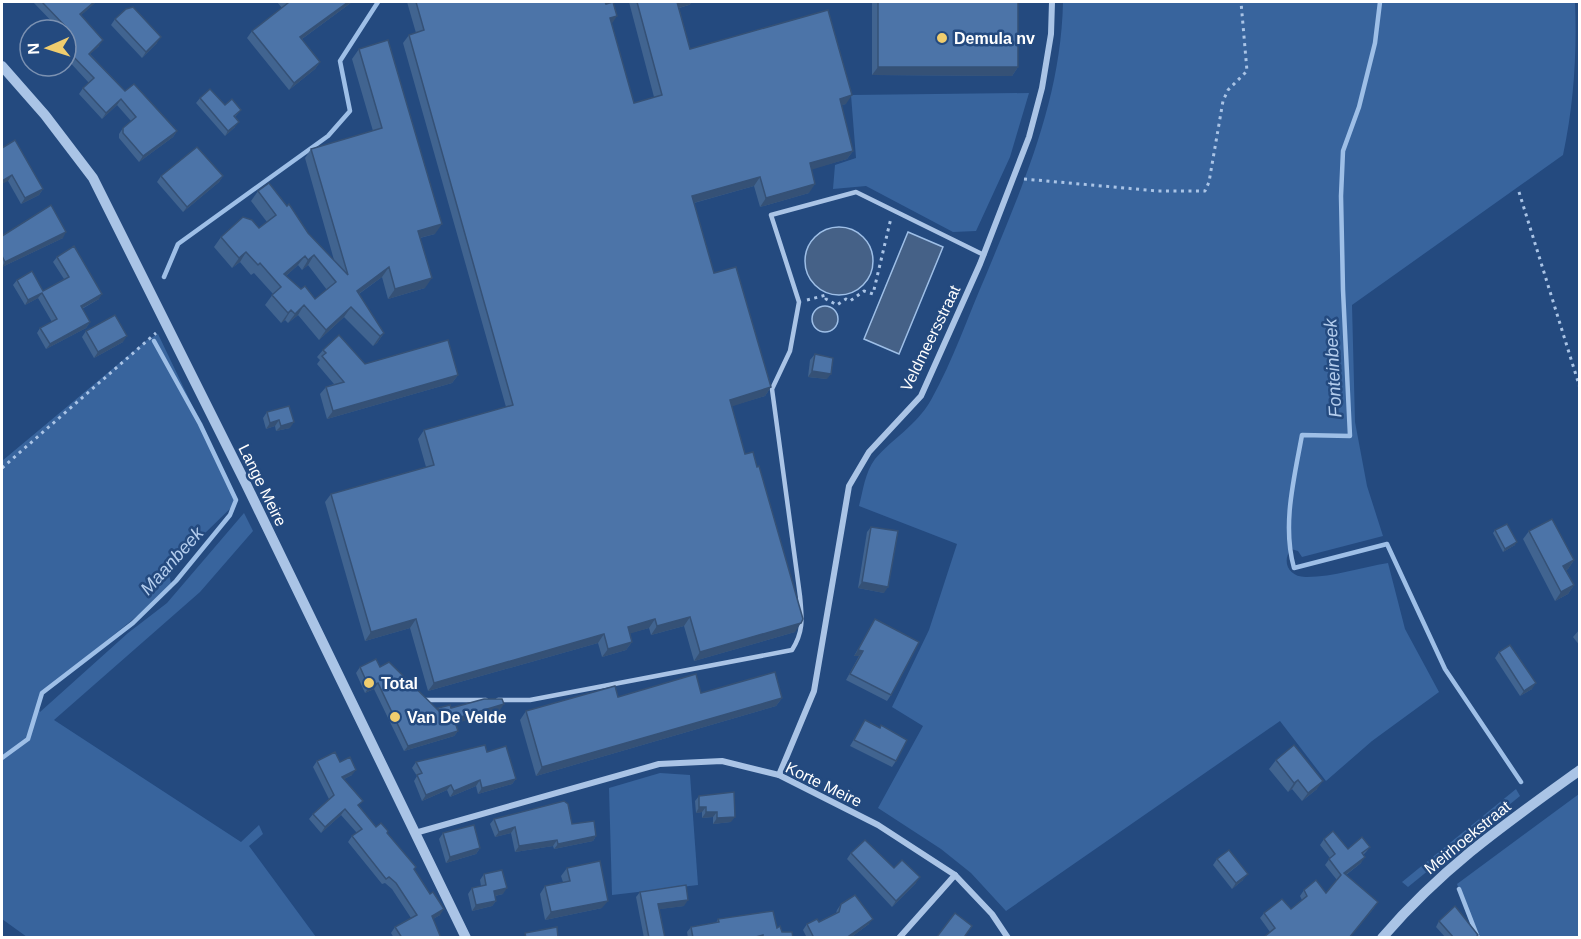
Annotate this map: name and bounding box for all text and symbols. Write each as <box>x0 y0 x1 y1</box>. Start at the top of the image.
north arrow <box>18 18 78 78</box>
place label: Demula nv <box>954 30 1035 47</box>
marker: Demula nv <box>935 31 949 45</box>
text: N <box>25 43 42 55</box>
street label: Veldmeersstraat <box>897 282 964 394</box>
water label: Fonteinbeek <box>1320 317 1346 418</box>
street label: Lange Meire <box>235 442 290 529</box>
water label: Maanbeek <box>136 522 208 599</box>
place label: Total <box>381 675 418 692</box>
marker: Total <box>362 676 376 690</box>
place label: Van De Velde <box>407 709 507 726</box>
marker: Van De Velde <box>388 710 402 724</box>
street label: Korte Meire <box>783 759 865 810</box>
street label: Meirhoekstraat <box>1421 797 1514 877</box>

